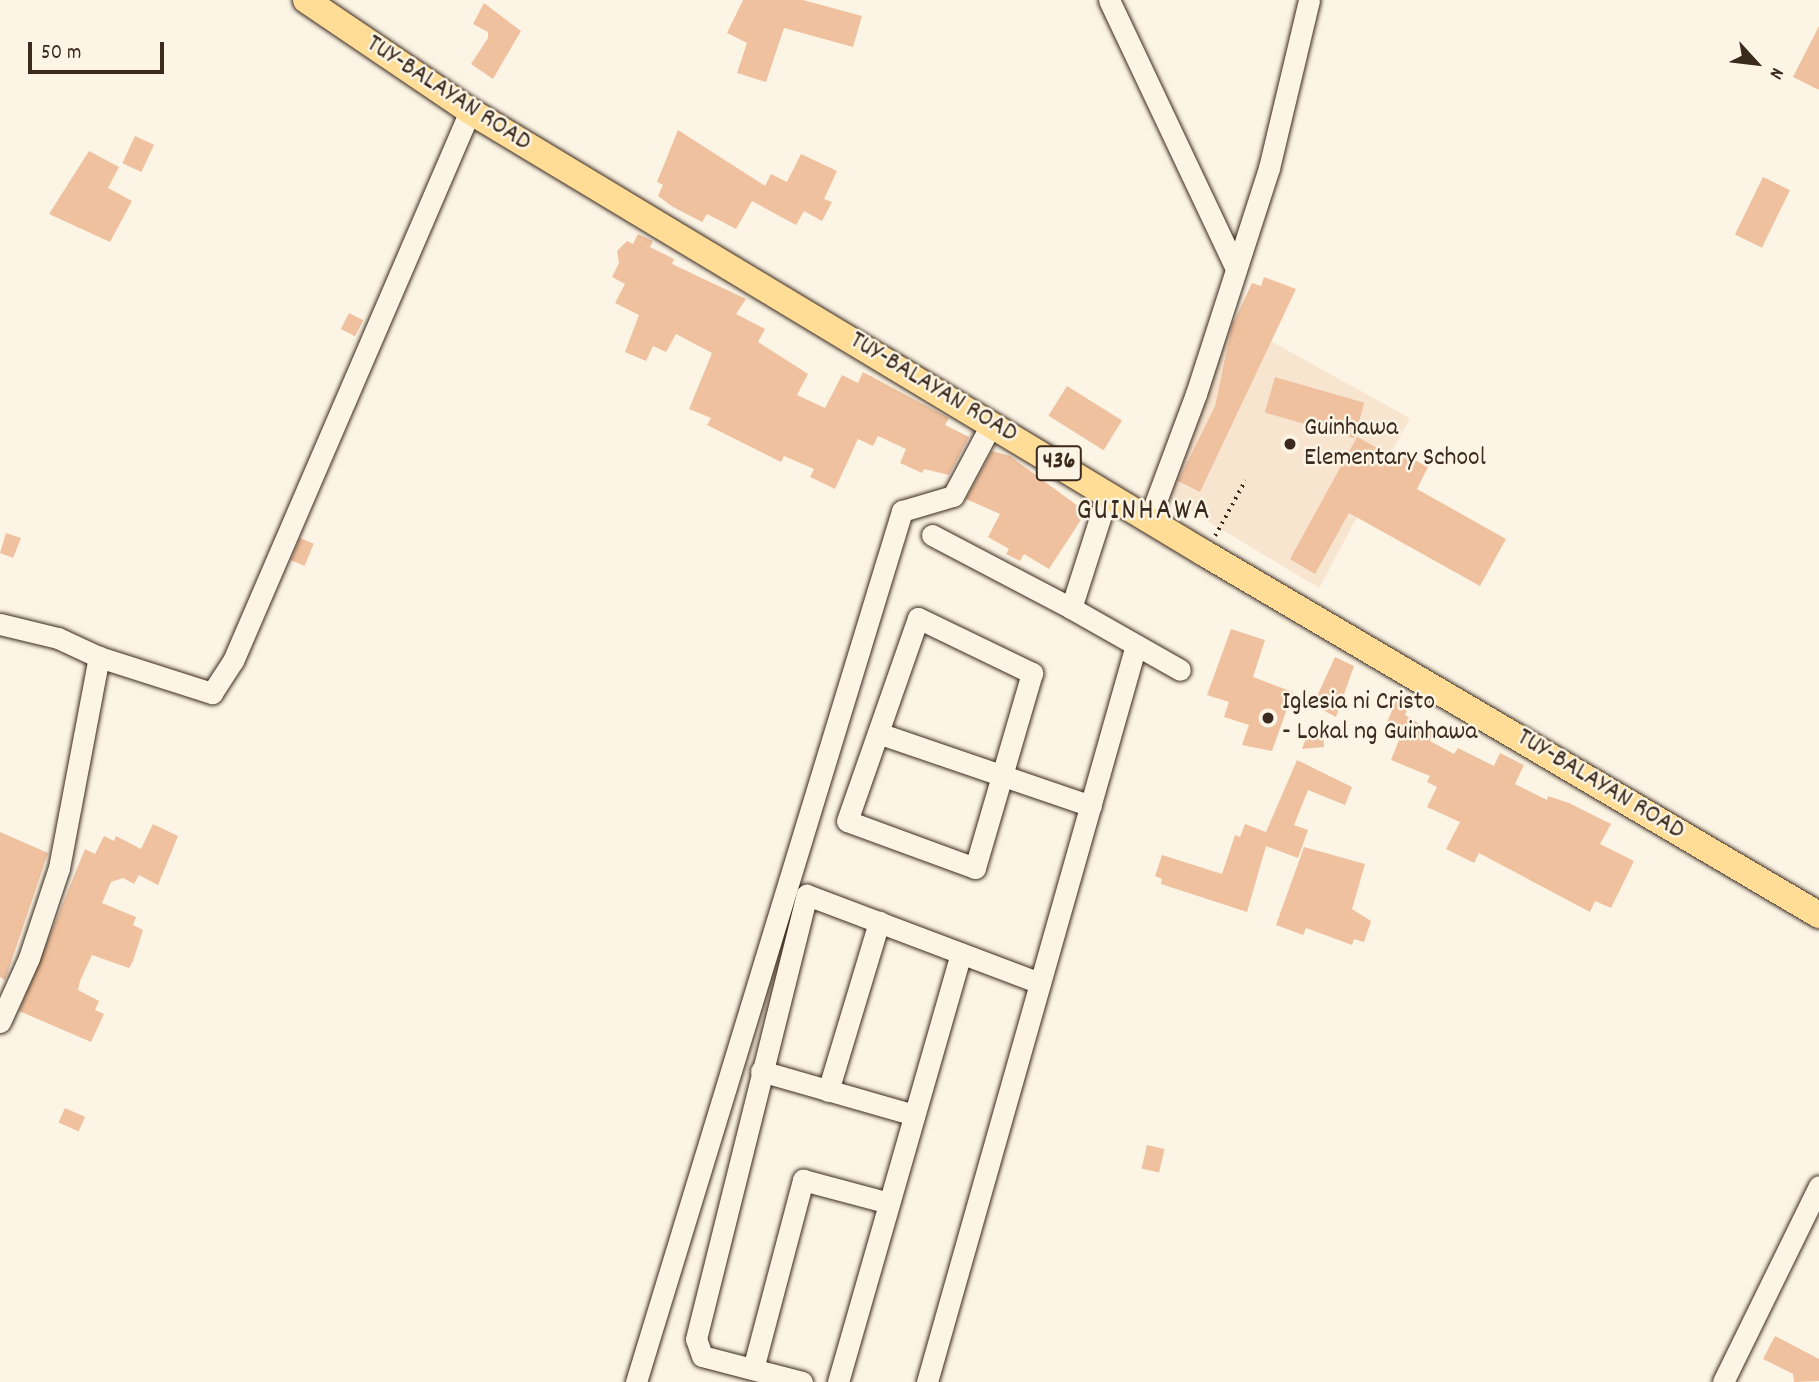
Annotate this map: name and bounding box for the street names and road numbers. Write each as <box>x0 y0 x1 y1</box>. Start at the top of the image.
street label: TUY-BALAYAN ROAD <box>360 29 536 159</box>
street label: TUY-BALAYAN ROAD <box>843 326 1023 450</box>
road number: 436 <box>1034 442 1084 484</box>
street label: TUY-BALAYAN ROAD <box>1510 723 1690 847</box>

